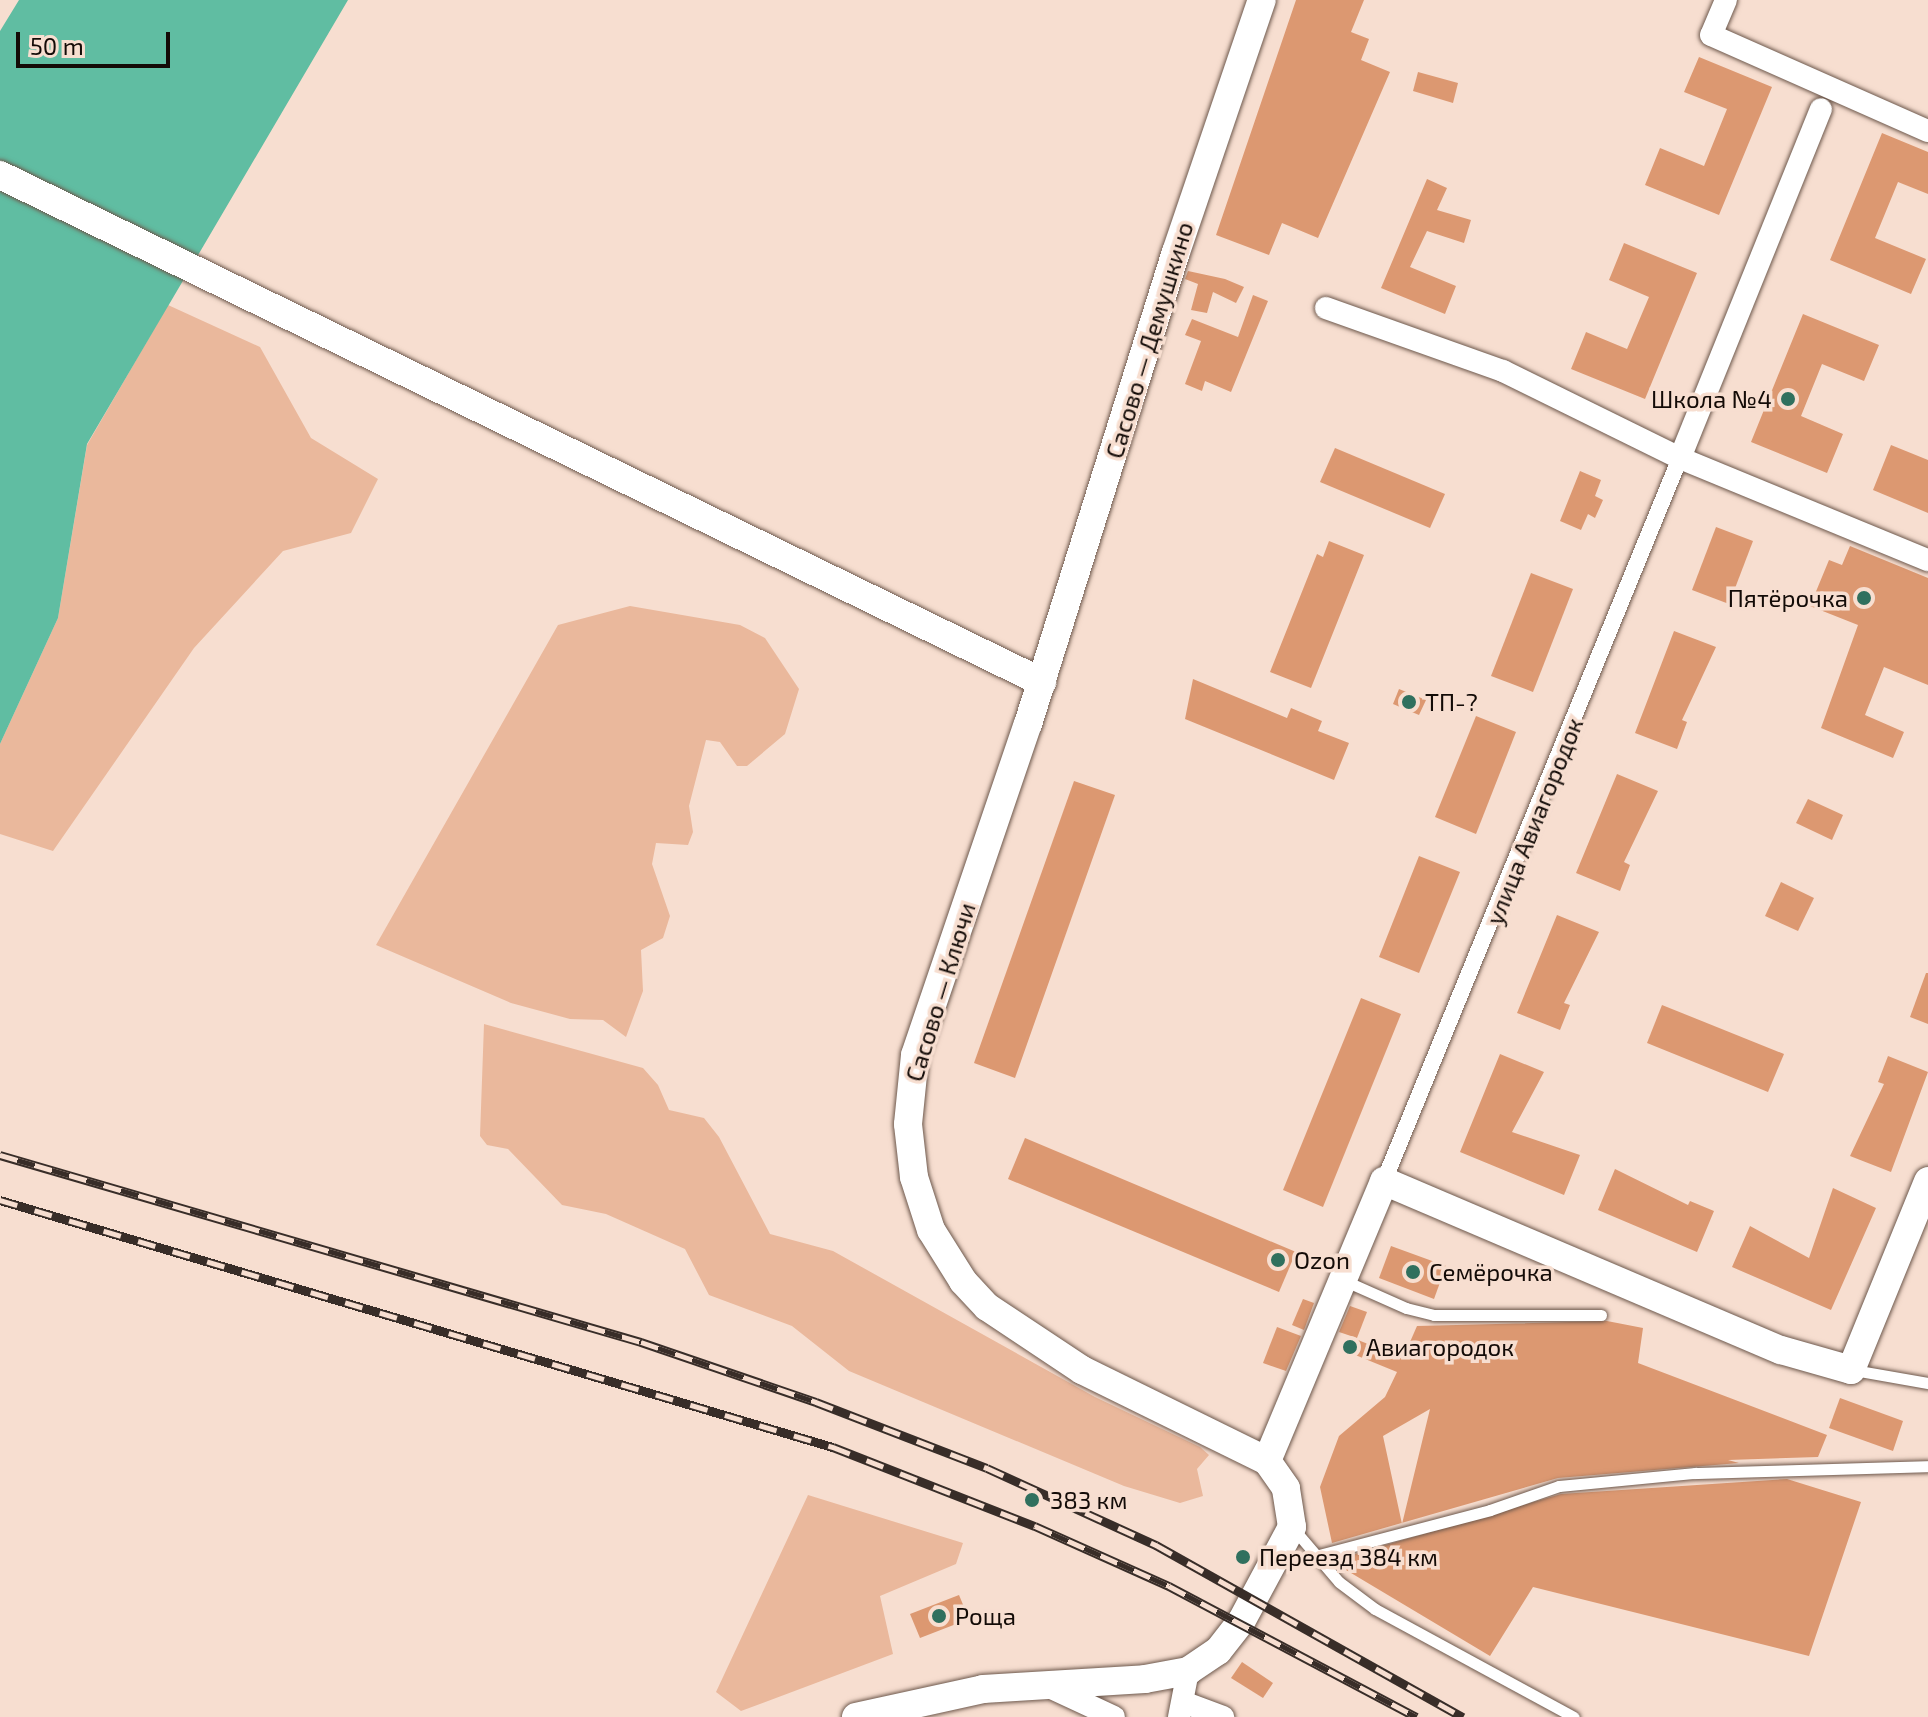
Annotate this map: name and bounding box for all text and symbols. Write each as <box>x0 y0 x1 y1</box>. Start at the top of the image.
scale bar <box>20 16 174 66</box>
text: 50 m <box>30 31 84 60</box>
street label: Сасово — Демушкино <box>1099 218 1199 462</box>
place label: Школа №4 <box>1651 385 1772 413</box>
marker: Школа №4 <box>1779 390 1797 408</box>
place label: Пятёрочка <box>1728 584 1848 612</box>
marker: Пятёрочка <box>1855 589 1873 607</box>
place label: ТП-? <box>1425 688 1478 716</box>
marker: ТП-? <box>1400 693 1418 711</box>
street label: улица Авиагородок <box>1479 713 1589 929</box>
street label: Сасово — Ключи <box>899 899 981 1085</box>
place label: Ozon <box>1294 1246 1350 1274</box>
marker: Ozon <box>1269 1251 1287 1269</box>
place label: Семёрочка <box>1429 1258 1553 1286</box>
marker: Семёрочка <box>1404 1263 1422 1281</box>
place label: Авиагородок <box>1366 1333 1514 1361</box>
marker: Авиагородок <box>1341 1338 1359 1356</box>
place label: 383 км <box>1050 1486 1127 1514</box>
marker: 383 км <box>1021 1489 1043 1511</box>
place label: Переезд 384 км <box>1259 1543 1438 1571</box>
marker: Переезд 384 км <box>1234 1548 1252 1566</box>
place label: Роща <box>955 1602 1016 1630</box>
marker: Роща <box>930 1607 948 1625</box>

